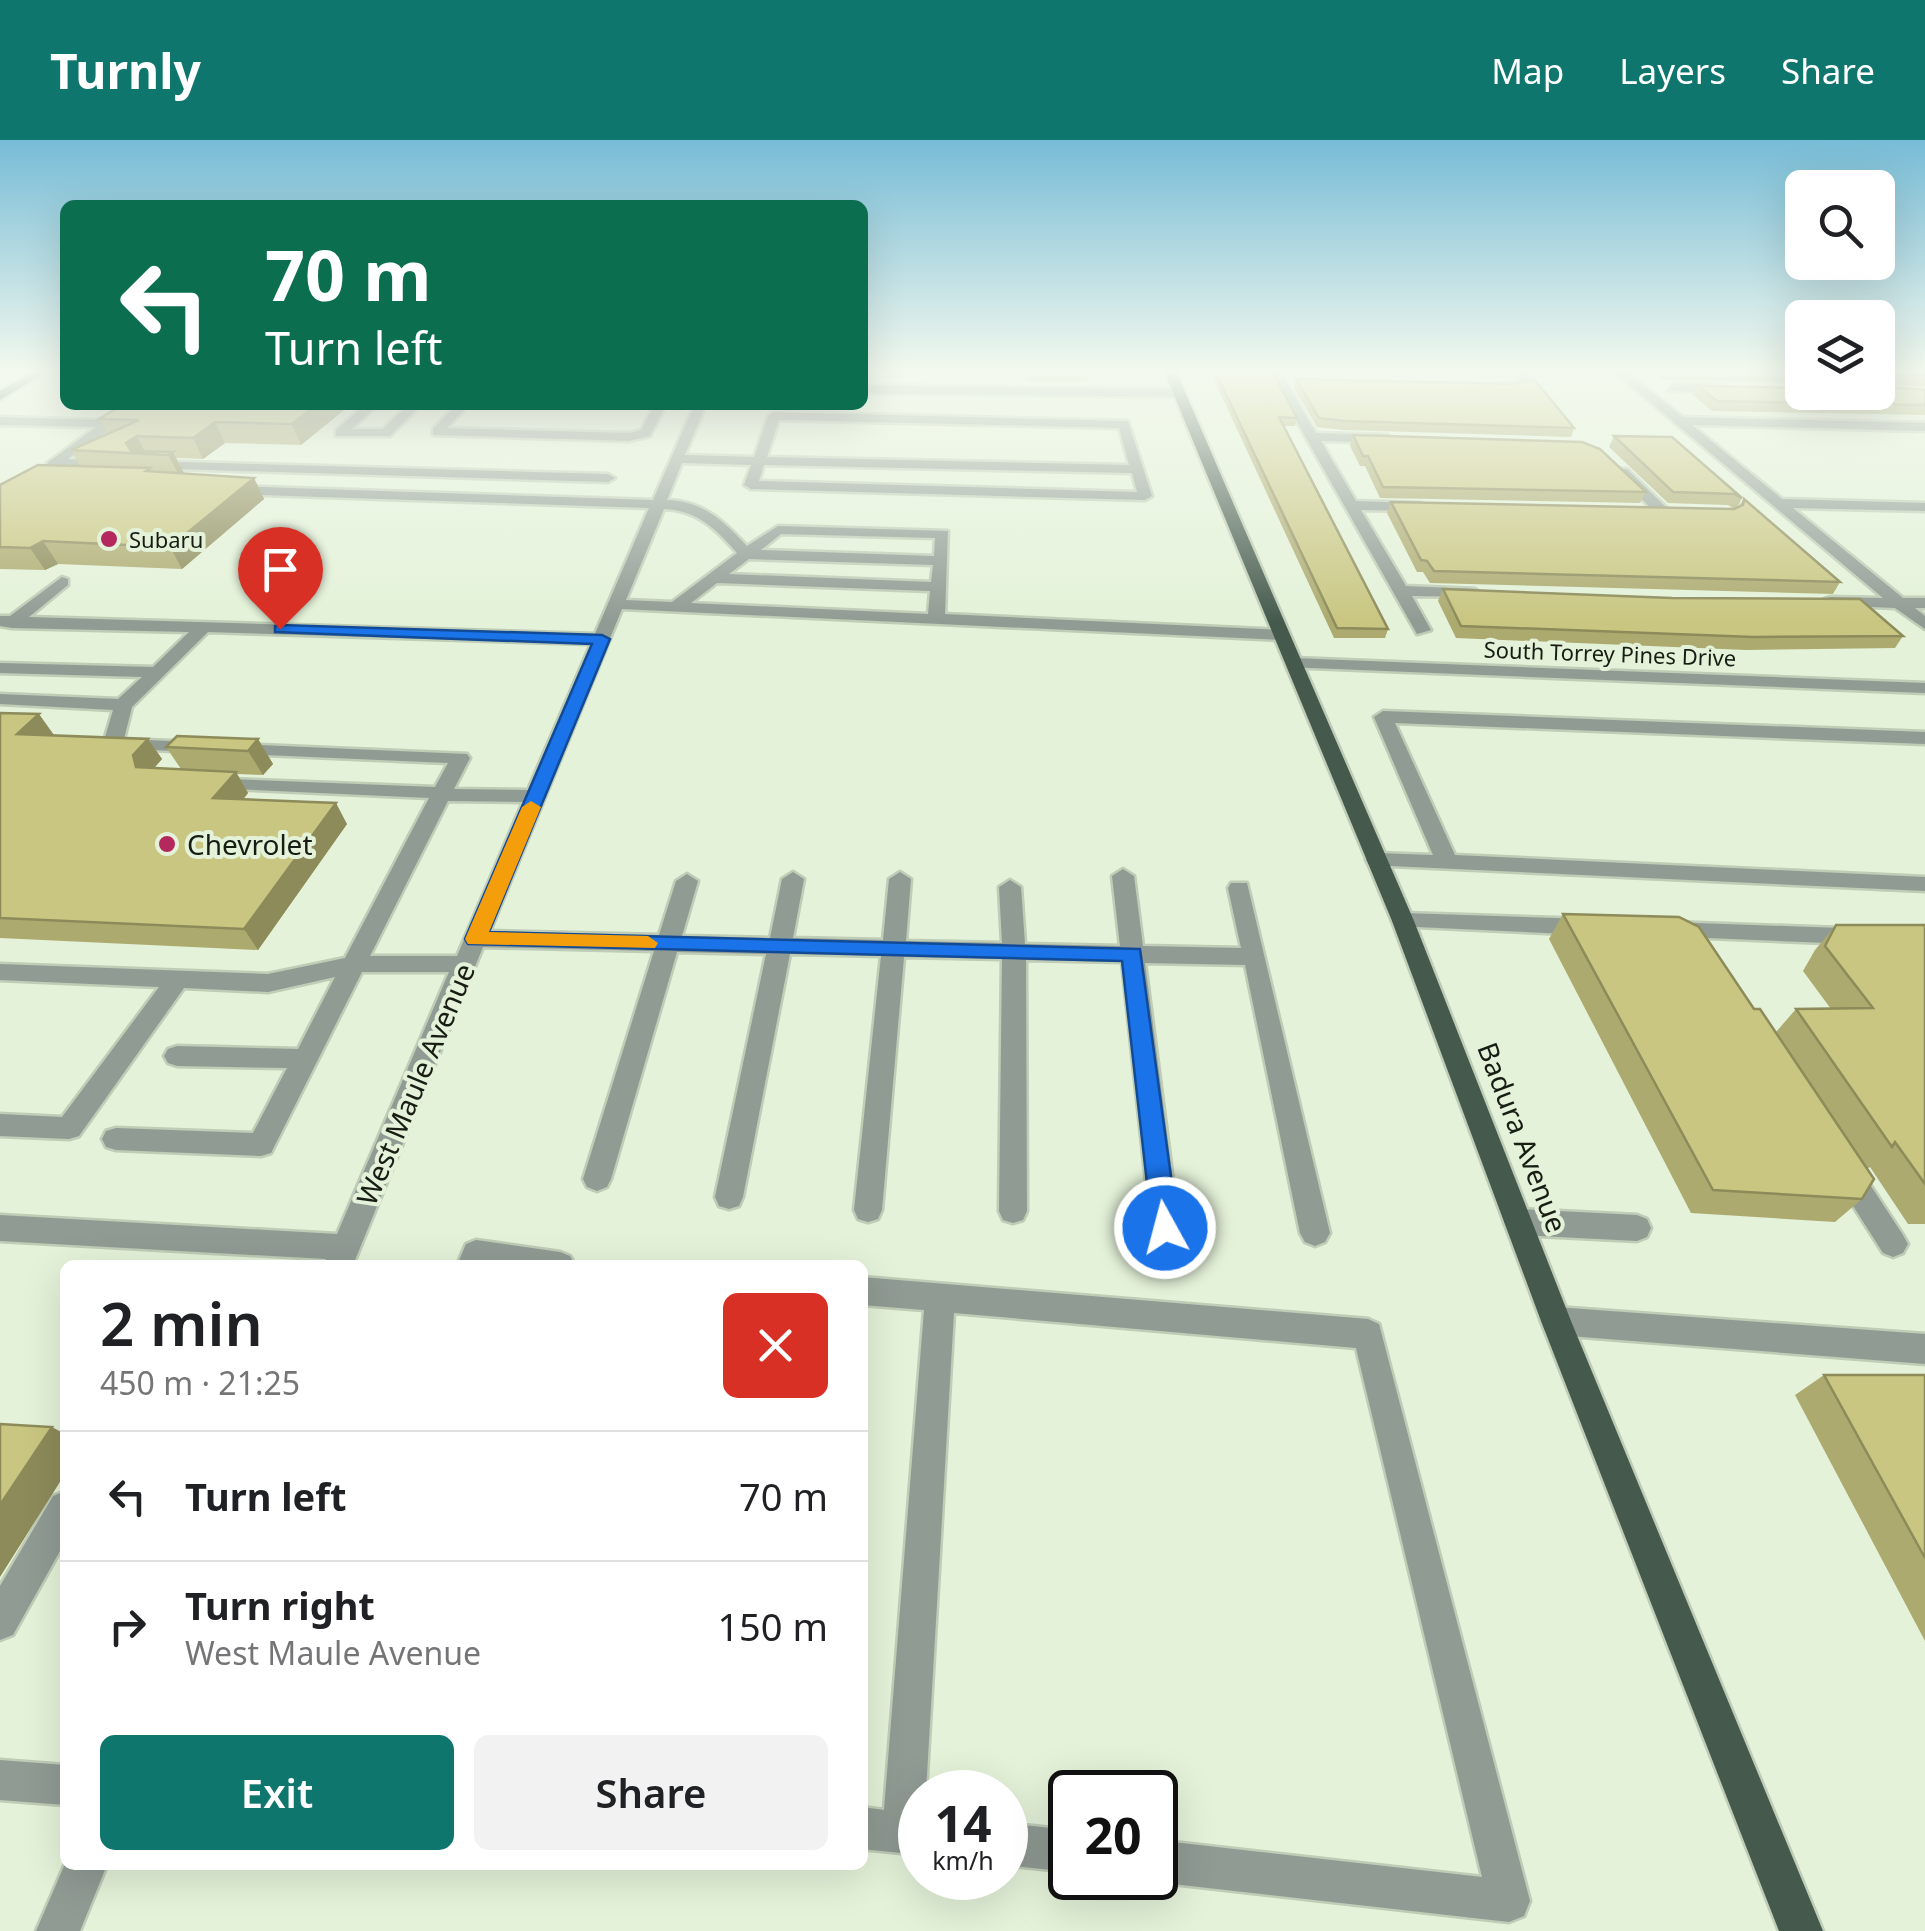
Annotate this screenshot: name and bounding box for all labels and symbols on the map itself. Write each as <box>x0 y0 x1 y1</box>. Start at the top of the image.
place label: Subaru <box>129 524 203 554</box>
pin <box>238 527 323 630</box>
marker: Subaru <box>98 528 120 550</box>
street label: South Torrey Pines Drive <box>1483 634 1737 672</box>
place label: Chevrolet <box>187 825 313 863</box>
marker: Chevrolet <box>156 833 178 855</box>
street label: West Maule Avenue <box>347 957 483 1211</box>
street label: Badura Avenue <box>1469 1036 1577 1238</box>
position arrow <box>1113 1176 1217 1280</box>
speed limit sign: 20 <box>1048 1770 1178 1900</box>

